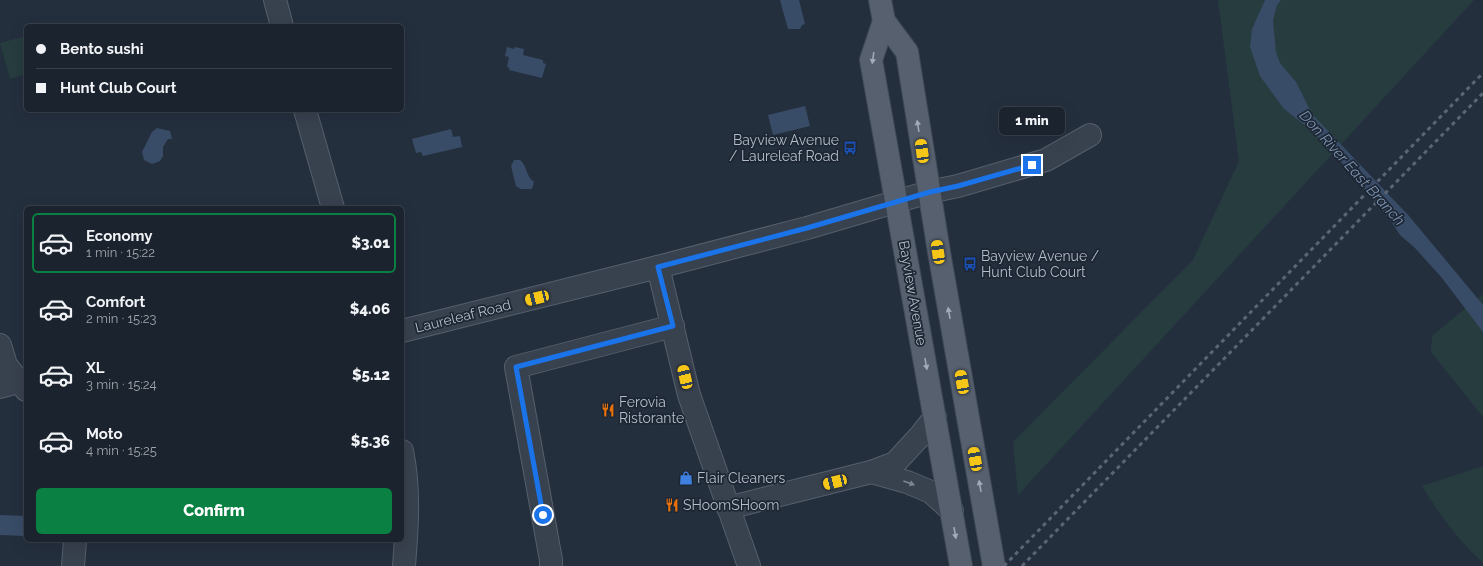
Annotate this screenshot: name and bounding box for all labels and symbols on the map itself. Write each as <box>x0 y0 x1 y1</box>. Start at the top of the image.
one-way arrow <box>870 51 876 64</box>
callout: 1 min <box>999 107 1065 135</box>
water label: Don River East Branch <box>1296 107 1408 229</box>
one-way arrow <box>915 120 921 132</box>
place label: Bayview Avenue / Laureleaf Road <box>729 132 839 164</box>
car <box>914 138 930 164</box>
bus stop icon: Bayview Avenue / Laureleaf Road <box>842 140 858 156</box>
route end <box>1023 156 1041 174</box>
street label: Bayview Avenue <box>896 239 930 347</box>
car <box>930 239 946 265</box>
place label: Bayview Avenue / Hunt Club Court <box>981 248 1100 280</box>
bus stop icon: Bayview Avenue / Hunt Club Court <box>962 256 978 272</box>
car <box>524 289 550 307</box>
street label: Laureleaf Road <box>413 296 513 336</box>
one-way arrow <box>946 307 952 319</box>
one-way arrow <box>923 358 929 370</box>
car <box>676 364 694 390</box>
car <box>954 369 970 395</box>
place label: Ferovia Ristorante <box>619 394 684 426</box>
restaurant icon: Ferovia Ristorante <box>600 402 616 418</box>
car <box>967 446 983 472</box>
shop icon: Flair Cleaners <box>678 470 694 486</box>
place label: Flair Cleaners <box>697 470 785 486</box>
car <box>822 473 848 491</box>
one-way arrow <box>903 480 915 486</box>
one-way arrow <box>977 480 983 492</box>
restaurant icon: SHoomSHoom <box>664 497 680 513</box>
place label: SHoomSHoom <box>683 497 779 513</box>
route start <box>534 506 552 524</box>
one-way arrow <box>952 527 958 539</box>

